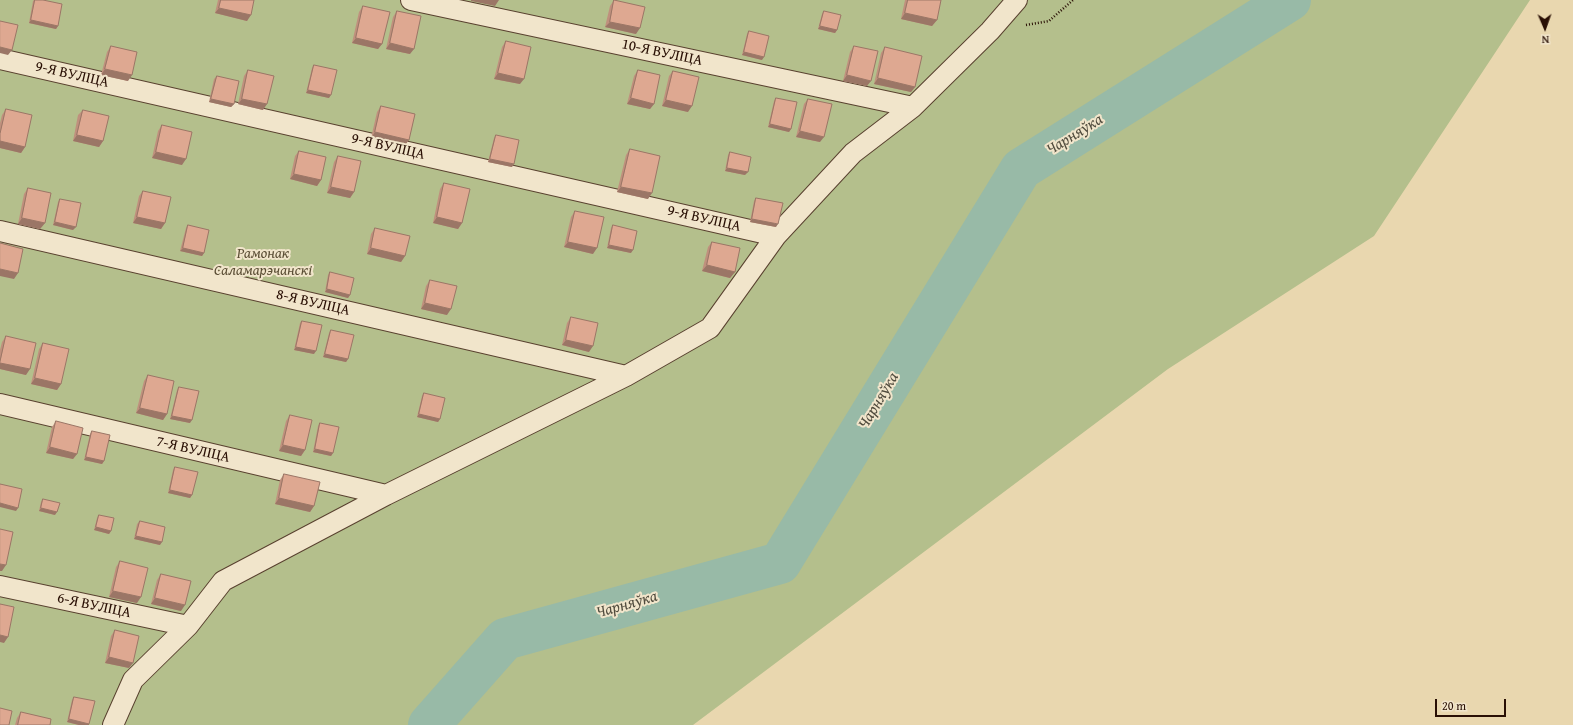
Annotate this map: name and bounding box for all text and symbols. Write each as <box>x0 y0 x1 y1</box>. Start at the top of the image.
north arrow <box>1525 8 1565 48</box>
text: N <box>1541 32 1549 48</box>
street label: 10-Я ВУЛІЦА <box>620 36 704 70</box>
street label: 9-Я ВУЛІЦА <box>33 58 111 92</box>
water label: Чарняўка <box>1043 110 1107 160</box>
street label: 9-Я ВУЛІЦА <box>349 130 427 164</box>
street label: 9-Я ВУЛІЦА <box>665 202 743 236</box>
park label: Рамонак Саламарэчанскі <box>214 245 312 280</box>
street label: 8-Я ВУЛІЦА <box>274 286 352 320</box>
water label: Чарняўка <box>855 369 903 433</box>
street label: 7-Я ВУЛІЦА <box>154 433 232 467</box>
water label: Чарняўка <box>594 587 660 623</box>
street label: 6-Я ВУЛІЦА <box>55 589 133 623</box>
scale bar <box>1437 691 1508 717</box>
text: 20 m <box>1442 697 1466 714</box>

